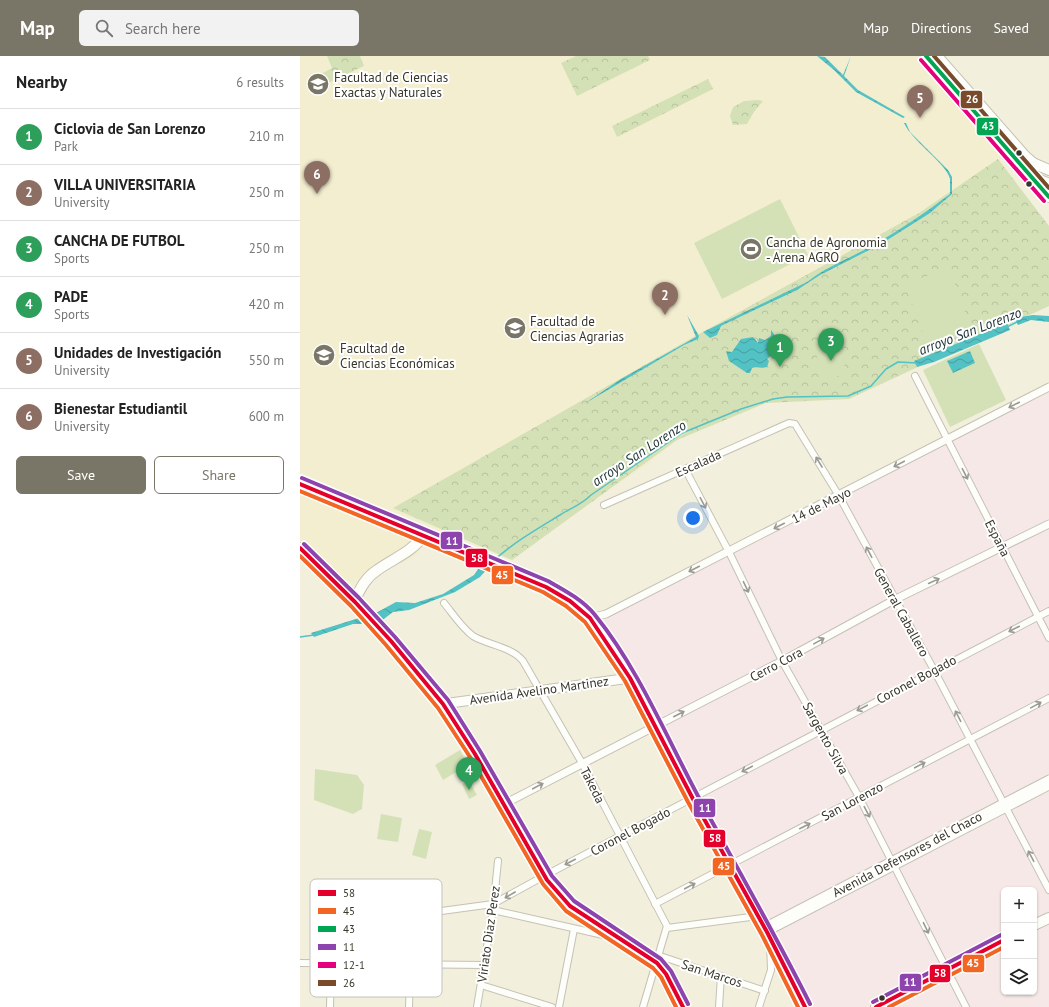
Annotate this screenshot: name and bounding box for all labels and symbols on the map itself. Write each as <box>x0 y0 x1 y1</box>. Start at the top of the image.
place label: Facultad de Ciencias Exactas y Naturales <box>334 69 448 101</box>
school or university icon: Facultad de Ciencias Exactas y Naturales <box>305 71 331 97</box>
pin: 5 <box>907 85 933 118</box>
line badge: 26 <box>960 90 983 109</box>
text: 26 <box>966 92 978 106</box>
line badge: 43 <box>976 117 999 136</box>
text: 43 <box>982 119 994 133</box>
unlabelled marker <box>1014 148 1024 158</box>
pin: 6 <box>304 161 330 194</box>
unlabelled marker <box>1024 179 1034 189</box>
place label: Cancha de Agronomia - Arena AGRO <box>766 234 887 266</box>
sports icon: Cancha de Agronomia - Arena AGRO <box>738 236 764 262</box>
pin: 2 <box>652 282 678 315</box>
water label: arroyo San Lorenzo <box>916 303 1024 359</box>
place label: Facultad de Ciencias Agrarias <box>530 313 624 345</box>
school or university icon: Facultad de Ciencias Agrarias <box>502 315 528 341</box>
pin: 3 <box>818 328 844 361</box>
pin: 1 <box>767 334 793 367</box>
place label: Facultad de Ciencias Económicas <box>340 340 455 372</box>
school or university icon: Facultad de Ciencias Económicas <box>311 342 337 368</box>
one-way arrow <box>1009 402 1021 409</box>
water label: arroyo San Lorenzo <box>588 416 690 490</box>
street label: Escalada <box>673 446 724 481</box>
one-way arrow <box>815 457 823 468</box>
one-way arrow <box>893 461 905 469</box>
one-way arrow <box>962 467 969 479</box>
street label: 14 de Mayo <box>789 483 854 528</box>
one-way arrow <box>700 497 708 509</box>
your location <box>683 508 703 528</box>
street label: España <box>981 517 1014 560</box>
one-way arrow <box>774 523 786 530</box>
line badge: 11 <box>440 531 463 550</box>
text: 11 <box>446 534 458 548</box>
one-way arrow <box>865 546 873 558</box>
line badge: 58 <box>465 548 488 568</box>
text: 58 <box>471 551 483 565</box>
line badge: 45 <box>491 565 514 585</box>
street label: General Caballero <box>870 565 933 660</box>
one-way arrow <box>688 566 700 574</box>
text: 45 <box>496 568 508 582</box>
one-way arrow <box>928 577 940 584</box>
one-way arrow <box>743 580 750 592</box>
one-way arrow <box>1009 625 1021 633</box>
one-way arrow <box>813 637 825 644</box>
street label: Cerro Cora <box>747 643 806 685</box>
street label: Coronel Bogado <box>873 651 959 708</box>
street label: Avenida Avelino Martinez <box>468 672 610 709</box>
street label: Sargento Silva <box>799 699 852 777</box>
one-way arrow <box>1030 701 1042 709</box>
one-way arrow <box>856 705 868 712</box>
one-way arrow <box>673 710 685 717</box>
one-way arrow <box>954 710 961 722</box>
pin: 4 <box>456 757 482 790</box>
one-way arrow <box>914 761 926 768</box>
street label: Takeda <box>576 764 609 806</box>
one-way arrow <box>741 766 753 774</box>
street label: San Lorenzo <box>818 778 886 825</box>
one-way arrow <box>532 782 544 789</box>
line badge: 11 <box>693 798 716 818</box>
text: 11 <box>699 801 711 815</box>
street label: Coronel Bogado <box>587 803 673 860</box>
one-way arrow <box>864 806 871 818</box>
street label: Avenida Defensores del Chaco <box>830 808 985 901</box>
one-way arrow <box>799 822 811 829</box>
line badge: 58 <box>703 829 726 848</box>
text: 58 <box>709 831 721 845</box>
one-way arrow <box>1026 850 1034 862</box>
line badge: 45 <box>712 857 735 876</box>
one-way arrow <box>565 859 577 867</box>
text: 45 <box>718 859 730 873</box>
legend <box>310 879 442 997</box>
one-way arrow <box>684 881 696 889</box>
street label: Viriato Diaz Perez <box>473 885 504 984</box>
text: 58 <box>343 886 355 900</box>
one-way arrow <box>505 891 517 899</box>
text: 45 <box>343 904 355 918</box>
text: 43 <box>343 922 355 936</box>
one-way arrow <box>923 922 930 934</box>
text: 11 <box>343 940 355 954</box>
line badge: 45 <box>962 954 985 973</box>
street label: San Marcos <box>679 956 744 991</box>
text: 45 <box>967 956 979 970</box>
text: 12-1 <box>343 958 365 972</box>
line badge: 58 <box>929 964 951 983</box>
text: 58 <box>934 966 946 980</box>
line badge: 11 <box>899 973 922 992</box>
text: 11 <box>904 975 916 989</box>
text: 26 <box>343 976 355 990</box>
unlabelled marker <box>877 993 887 1003</box>

